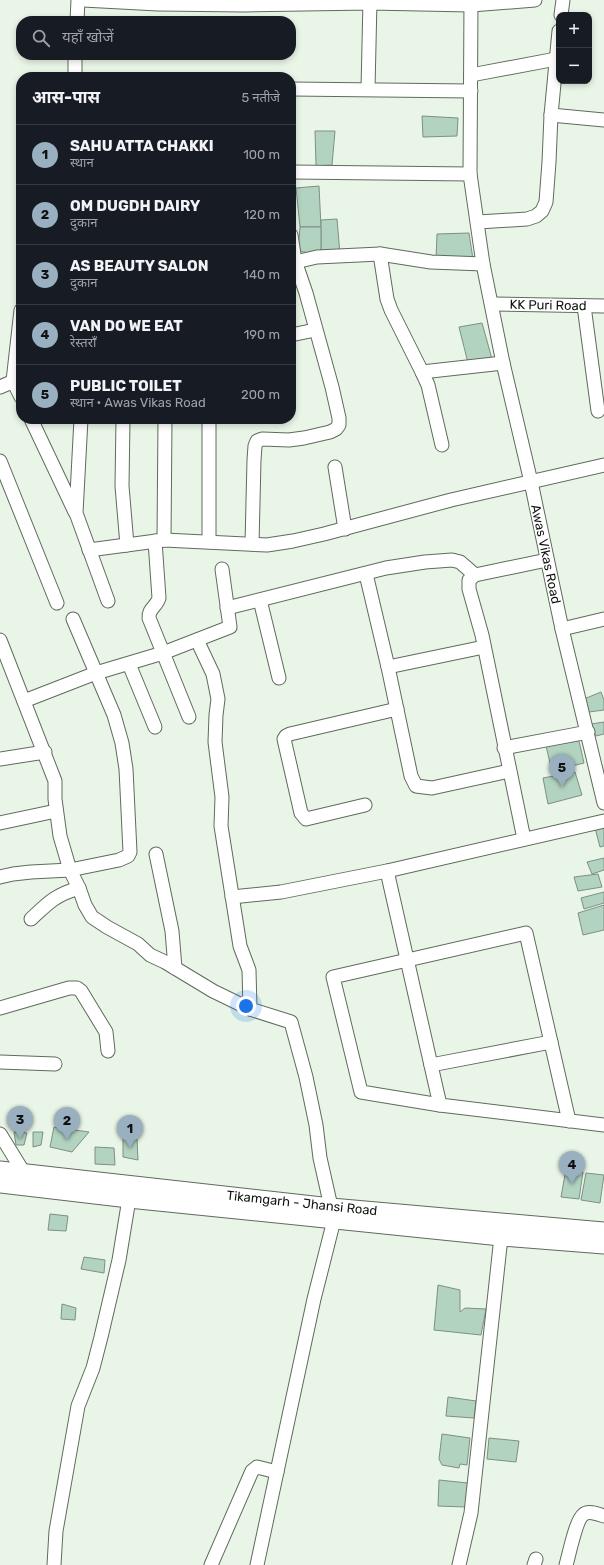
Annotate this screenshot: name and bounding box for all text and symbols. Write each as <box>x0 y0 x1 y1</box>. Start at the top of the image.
map controls <box>556 12 592 84</box>
button: + <box>556 12 592 48</box>
search box <box>16 16 296 60</box>
icon: search <box>30 27 52 49</box>
text: यहाँ खोजें <box>62 28 114 46</box>
button: − <box>556 48 592 84</box>
text: आस-पास <box>32 87 100 107</box>
text: 5 नतीजे <box>241 90 280 105</box>
text: SAHU ATTA CHAKKI <box>70 137 214 155</box>
text: 1 <box>42 147 48 162</box>
text: 100 m <box>243 147 280 162</box>
text: स्थान <box>70 155 94 170</box>
text: OM DUGDH DAIRY <box>70 197 200 215</box>
text: 2 <box>41 207 49 222</box>
text: 120 m <box>244 207 280 222</box>
text: दुकान <box>70 215 97 230</box>
text: AS BEAUTY SALON <box>70 257 208 275</box>
text: 3 <box>41 267 49 282</box>
text: 140 m <box>243 267 280 282</box>
text: दुकान <box>70 275 97 290</box>
street label: KK Puri Road <box>509 297 587 313</box>
text: VAN DO WE EAT <box>70 317 183 335</box>
text: 4 <box>41 327 49 342</box>
text: 190 m <box>244 327 280 342</box>
text: रेस्तराँ <box>70 335 96 350</box>
text: PUBLIC TOILET <box>70 377 182 395</box>
text: 5 <box>41 387 49 402</box>
text: 200 m <box>241 387 280 402</box>
text: स्थान · Awas Vikas Road <box>70 395 206 410</box>
street label: Awas Vikas Road <box>528 503 564 605</box>
pin: 5 <box>549 754 575 787</box>
your location <box>236 996 256 1016</box>
pin: 3 <box>7 1106 33 1139</box>
pin: 2 <box>54 1107 80 1140</box>
pin: 1 <box>117 1115 143 1148</box>
pin: 4 <box>559 1151 585 1184</box>
street label: Tikamgarh - Jhansi Road <box>226 1188 378 1219</box>

